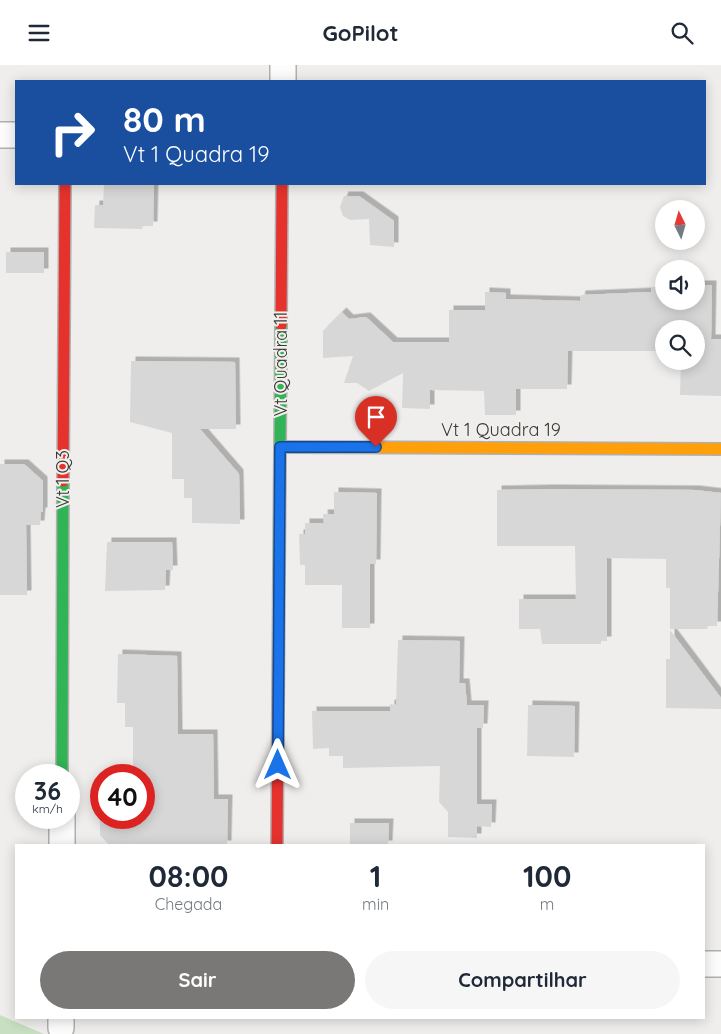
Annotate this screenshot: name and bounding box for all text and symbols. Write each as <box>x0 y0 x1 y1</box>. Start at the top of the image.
icon: menu <box>25 19 53 47</box>
text: GoPilot <box>323 19 398 47</box>
icon: search <box>668 19 696 47</box>
text: 80 m <box>123 97 206 141</box>
icon: right <box>40 100 105 165</box>
text: Vt 1 Quadra 19 <box>123 140 269 168</box>
north arrow <box>655 200 705 250</box>
map controls <box>655 200 705 370</box>
button: sound <box>655 260 705 310</box>
street label: Vt Quadra 11 <box>269 312 292 416</box>
button: search <box>655 320 705 370</box>
pin <box>355 396 397 447</box>
icon: arrive <box>362 403 390 431</box>
street label: Vt 1 Quadra 19 <box>441 418 561 441</box>
street label: Vt 1 Q3 <box>51 450 74 508</box>
position arrow <box>251 738 303 790</box>
speed limit sign: 40 <box>90 764 155 829</box>
text: 36 <box>34 775 61 806</box>
text: km/h <box>32 801 63 816</box>
text: 08:00 <box>149 857 228 895</box>
text: 1 <box>370 857 382 895</box>
text: 100 <box>523 857 571 895</box>
text: Chegada <box>155 894 222 914</box>
text: min <box>362 894 389 914</box>
text: m <box>540 894 554 914</box>
button: Sair <box>40 951 355 1009</box>
button: Compartilhar <box>365 951 680 1009</box>

